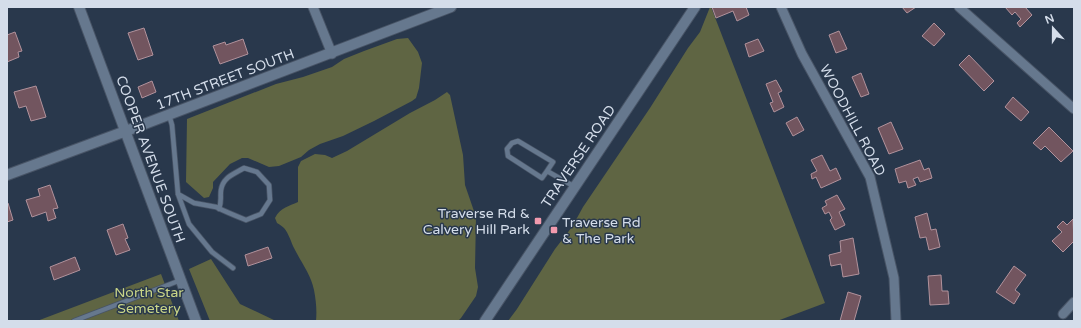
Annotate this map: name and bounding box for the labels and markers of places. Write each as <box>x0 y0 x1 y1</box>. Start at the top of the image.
place label: Traverse Rd & Calvery Hill Park <box>423 205 530 238</box>
place label: Traverse Rd & The Park <box>562 214 640 247</box>
marker: Traverse Rd & Calvery Hill Park <box>533 216 543 226</box>
marker: Traverse Rd & The Park <box>549 225 559 235</box>

